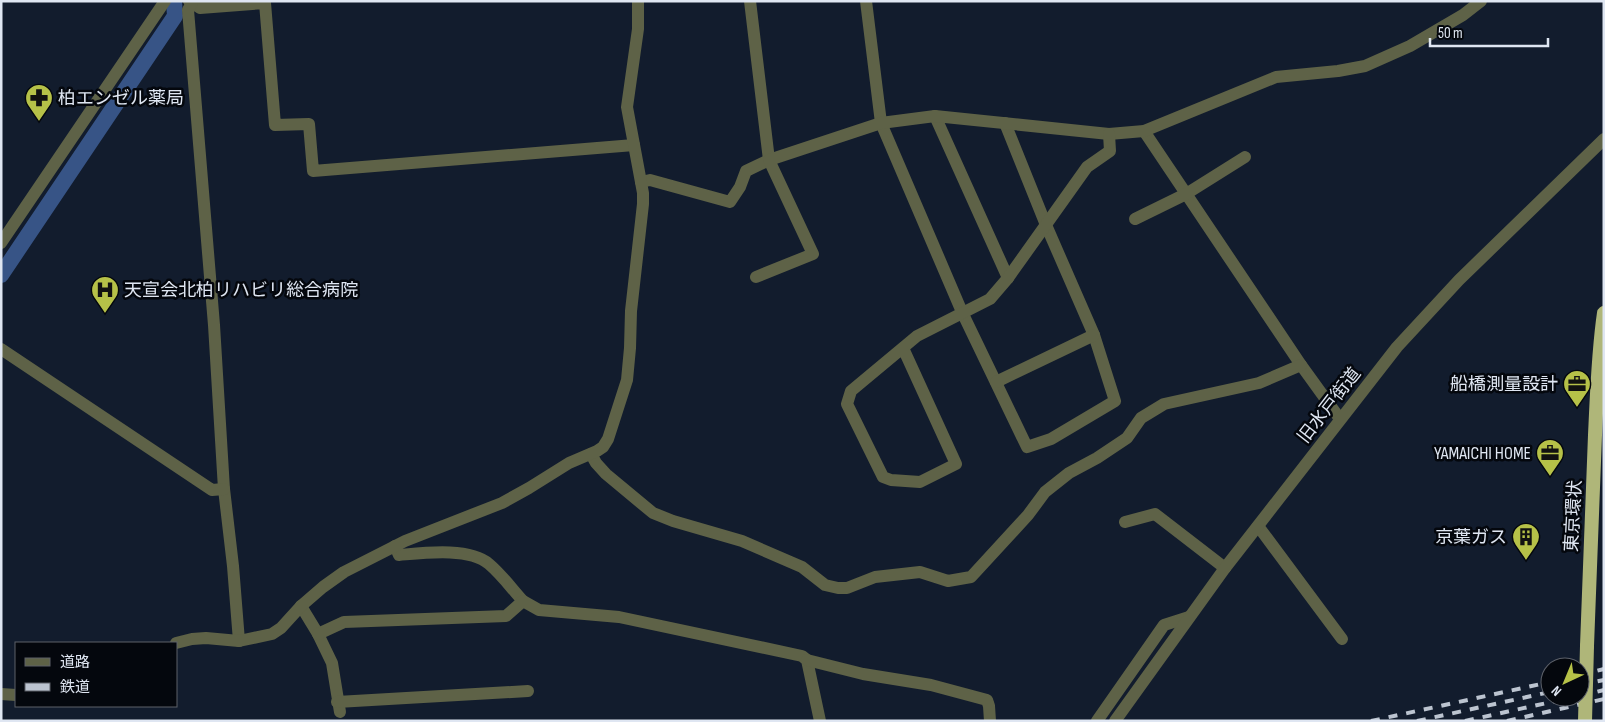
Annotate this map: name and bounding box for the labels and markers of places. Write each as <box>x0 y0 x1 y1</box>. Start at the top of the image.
pharmacy icon: 柏エンゼル薬局 <box>24 83 54 122</box>
place label: 柏エンゼル薬局 <box>58 88 184 109</box>
hospital icon: 天宣会北柏リハビリ総合病院 <box>90 275 120 314</box>
place label: 天宣会北柏リハビリ総合病院 <box>124 280 358 301</box>
office icon: 船橋測量設計 <box>1562 369 1592 408</box>
place label: 船橋測量設計 <box>1450 374 1558 395</box>
office icon: YAMAICHI HOME <box>1535 438 1565 477</box>
place label: YAMAICHI HOME <box>1434 443 1531 464</box>
building icon: 京葉ガス <box>1511 522 1541 561</box>
place label: 京葉ガス <box>1435 527 1507 548</box>

